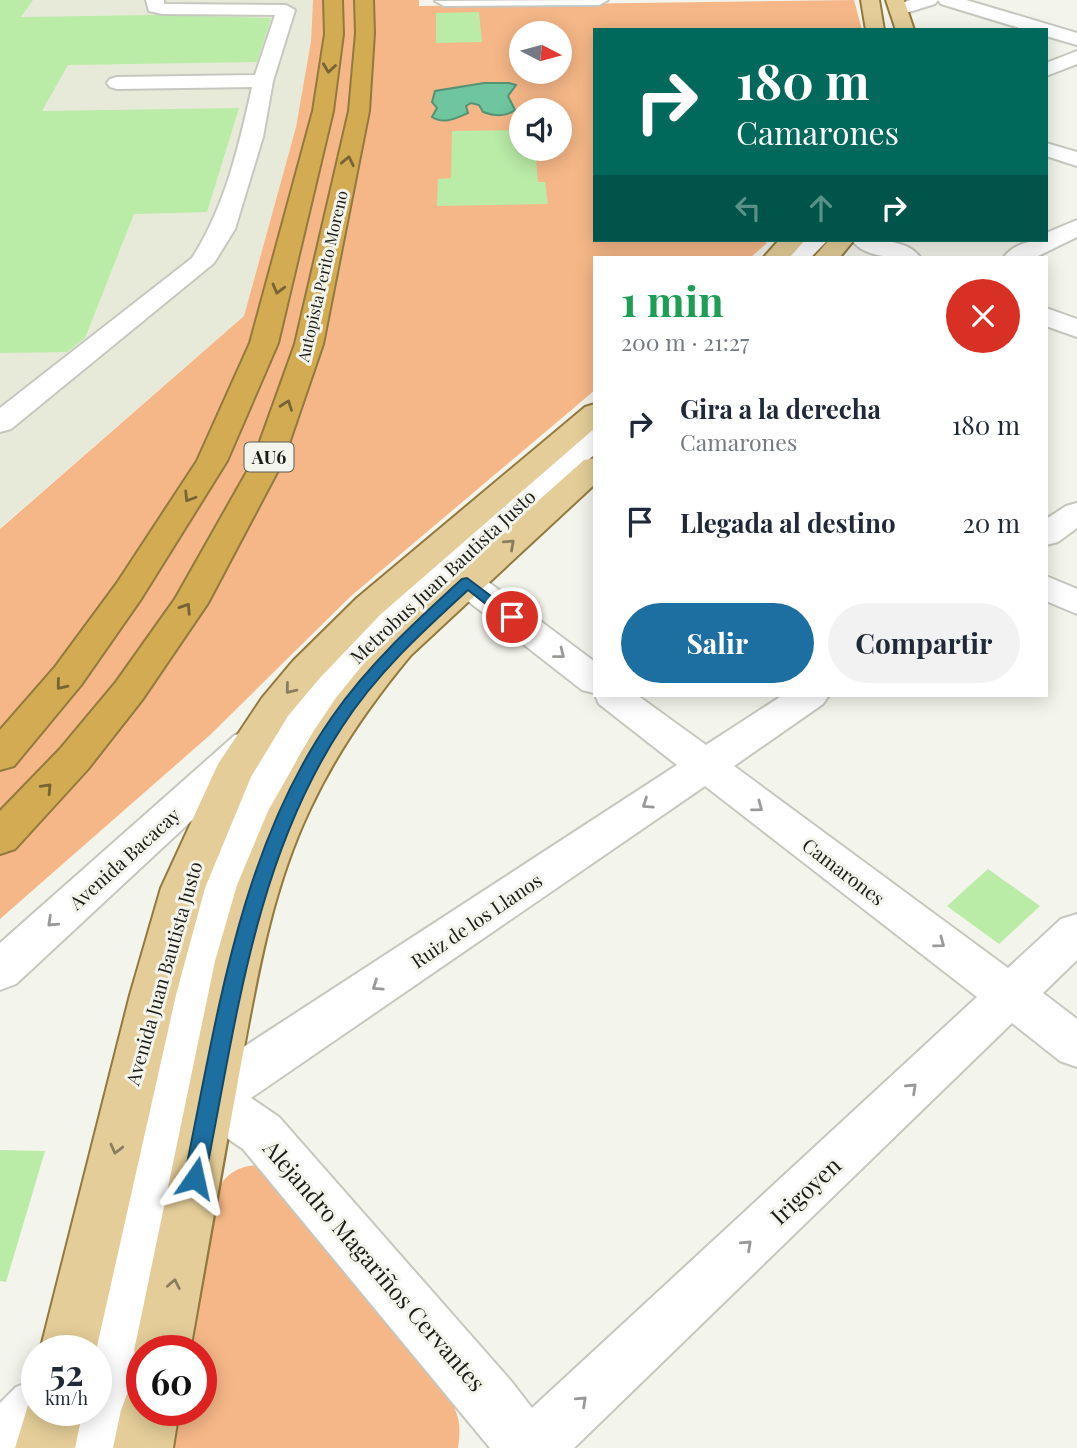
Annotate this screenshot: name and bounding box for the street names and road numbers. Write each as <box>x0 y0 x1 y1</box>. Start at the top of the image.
street label: Autopista Perito Moreno <box>292 188 352 365</box>
road number: AU6 <box>244 443 294 472</box>
street label: Metrobus Juan Bautista Justo <box>344 483 540 669</box>
street label: Avenida Bacacay <box>62 801 185 915</box>
street label: Camarones <box>798 831 890 911</box>
street label: Avenida Juan Bautista Justo <box>118 858 207 1089</box>
street label: Ruiz de los Llanos <box>405 867 547 973</box>
street label: Alejandro Magariños Cervantes <box>257 1132 493 1397</box>
street label: Irigoyen <box>763 1149 847 1231</box>

